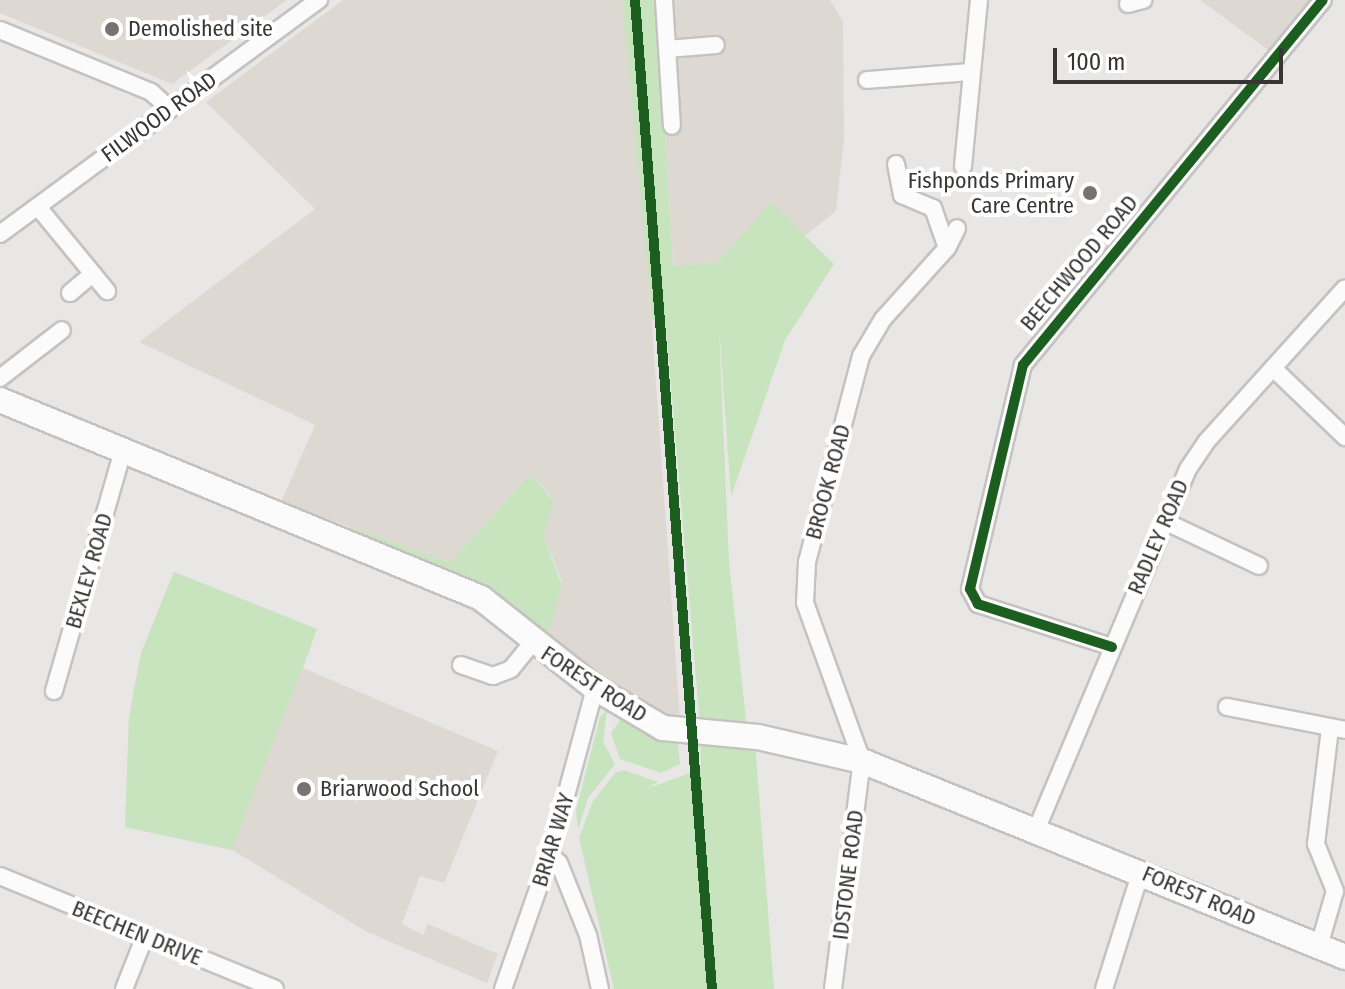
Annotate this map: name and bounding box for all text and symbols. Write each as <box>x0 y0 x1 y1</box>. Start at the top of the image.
place label: Demolished site <box>128 16 273 42</box>
marker: Demolished site <box>103 20 121 38</box>
scale bar <box>1057 32 1287 82</box>
text: 100 m <box>1067 48 1125 76</box>
street label: FILWOOD ROAD <box>96 66 222 168</box>
place label: Fishponds Primary Care Centre <box>908 167 1074 218</box>
marker: Fishponds Primary Care Centre <box>1081 184 1099 202</box>
street label: BEECHWOOD ROAD <box>1015 190 1143 336</box>
street label: BROOK ROAD <box>800 422 856 542</box>
street label: RADLEY ROAD <box>1122 476 1194 598</box>
street label: BEXLEY ROAD <box>60 510 118 632</box>
street label: FOREST ROAD <box>536 640 652 728</box>
place label: Briarwood School <box>320 776 479 802</box>
marker: Briarwood School <box>295 780 313 798</box>
street label: BRIAR WAY <box>526 790 580 890</box>
street label: IDSTONE ROAD <box>827 808 869 942</box>
street label: FOREST ROAD <box>1138 860 1260 932</box>
street label: BEECHEN DRIVE <box>68 895 206 971</box>

